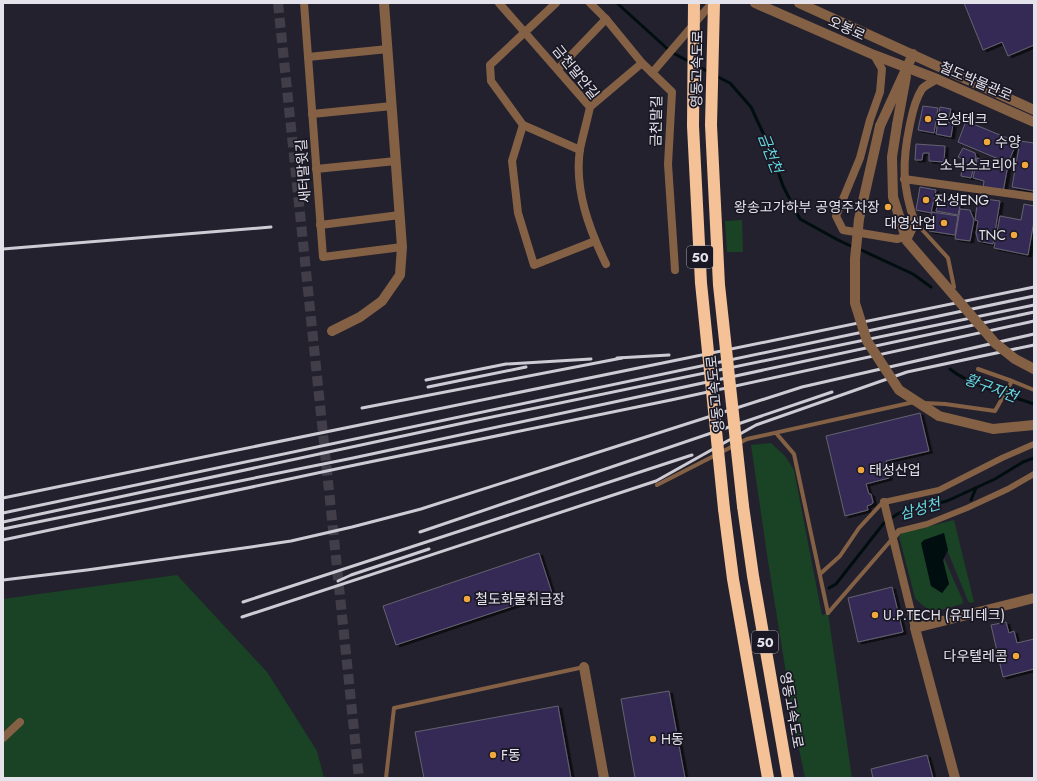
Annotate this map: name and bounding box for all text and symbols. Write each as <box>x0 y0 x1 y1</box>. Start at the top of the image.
street label: 오봉로 <box>825 11 869 45</box>
street label: 영동고속도로 <box>686 30 708 108</box>
street label: 금천말안길 <box>548 41 604 103</box>
street label: 철도박물관로 <box>937 57 1016 105</box>
street label: 금천말길 <box>646 95 666 147</box>
place label: 은성테크 <box>936 109 988 129</box>
marker: 은성테크 <box>923 114 933 124</box>
water label: 금천천 <box>752 130 788 178</box>
place label: 수양 <box>995 132 1021 152</box>
marker: 수양 <box>982 137 992 147</box>
street label: 새터말윗길 <box>291 138 315 204</box>
place label: 소닉스코리아 <box>940 155 1017 175</box>
marker: 소닉스코리아 <box>1020 160 1030 170</box>
place label: 진성ENG <box>934 190 989 210</box>
marker: 진성ENG <box>921 195 931 205</box>
place label: 왕송고가하부 공영주차장 <box>734 197 880 217</box>
marker: 왕송고가하부 공영주차장 <box>883 202 893 212</box>
place label: 대영산업 <box>884 213 936 233</box>
marker: 대영산업 <box>939 218 949 228</box>
place label: TNC <box>979 225 1006 245</box>
marker: TNC <box>1009 230 1019 240</box>
road number: 50 <box>687 246 713 268</box>
street label: 영동고속도로 <box>701 354 729 433</box>
water label: 황구지천 <box>961 368 1023 409</box>
place label: 태성산업 <box>869 460 921 480</box>
marker: 태성산업 <box>856 465 866 475</box>
water label: 삼성천 <box>897 492 945 525</box>
place label: 철도화물취급장 <box>475 589 565 609</box>
marker: 철도화물취급장 <box>462 594 472 604</box>
place label: U.P.TECH (유피테크) <box>883 605 1005 625</box>
marker: U.P.TECH (유피테크) <box>870 610 880 620</box>
road number: 50 <box>752 631 778 653</box>
place label: 다우텔레콤 <box>944 646 1008 666</box>
marker: 다우텔레콤 <box>1011 651 1021 661</box>
street label: 영동고속도로 <box>775 670 809 750</box>
place label: H동 <box>661 729 684 749</box>
marker: H동 <box>648 734 658 744</box>
place label: F동 <box>501 745 521 765</box>
marker: F동 <box>488 750 498 760</box>

